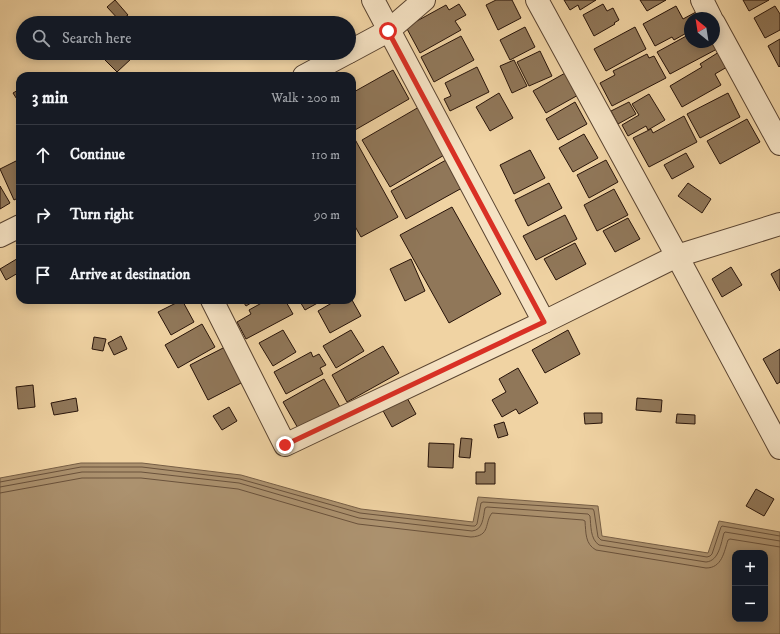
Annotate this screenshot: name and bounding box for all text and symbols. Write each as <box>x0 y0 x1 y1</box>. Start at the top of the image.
north arrow <box>684 12 720 48</box>
search box <box>16 16 356 60</box>
route start <box>379 22 397 40</box>
icon: search <box>30 27 52 49</box>
text: Search here <box>62 29 131 48</box>
text: 3 min <box>32 87 68 109</box>
text: Walk · 200 m <box>271 90 340 106</box>
icon: ahead <box>32 144 54 166</box>
text: Continue <box>70 145 125 164</box>
text: 110 m <box>311 147 340 163</box>
icon: right <box>32 204 54 226</box>
text: Turn right <box>70 205 133 224</box>
text: 90 m <box>314 207 340 223</box>
icon: arrive <box>32 264 54 286</box>
text: Arrive at destination <box>70 265 190 284</box>
route end <box>276 436 294 454</box>
map controls <box>732 550 768 622</box>
button: + <box>732 550 768 586</box>
button: − <box>732 586 768 622</box>

